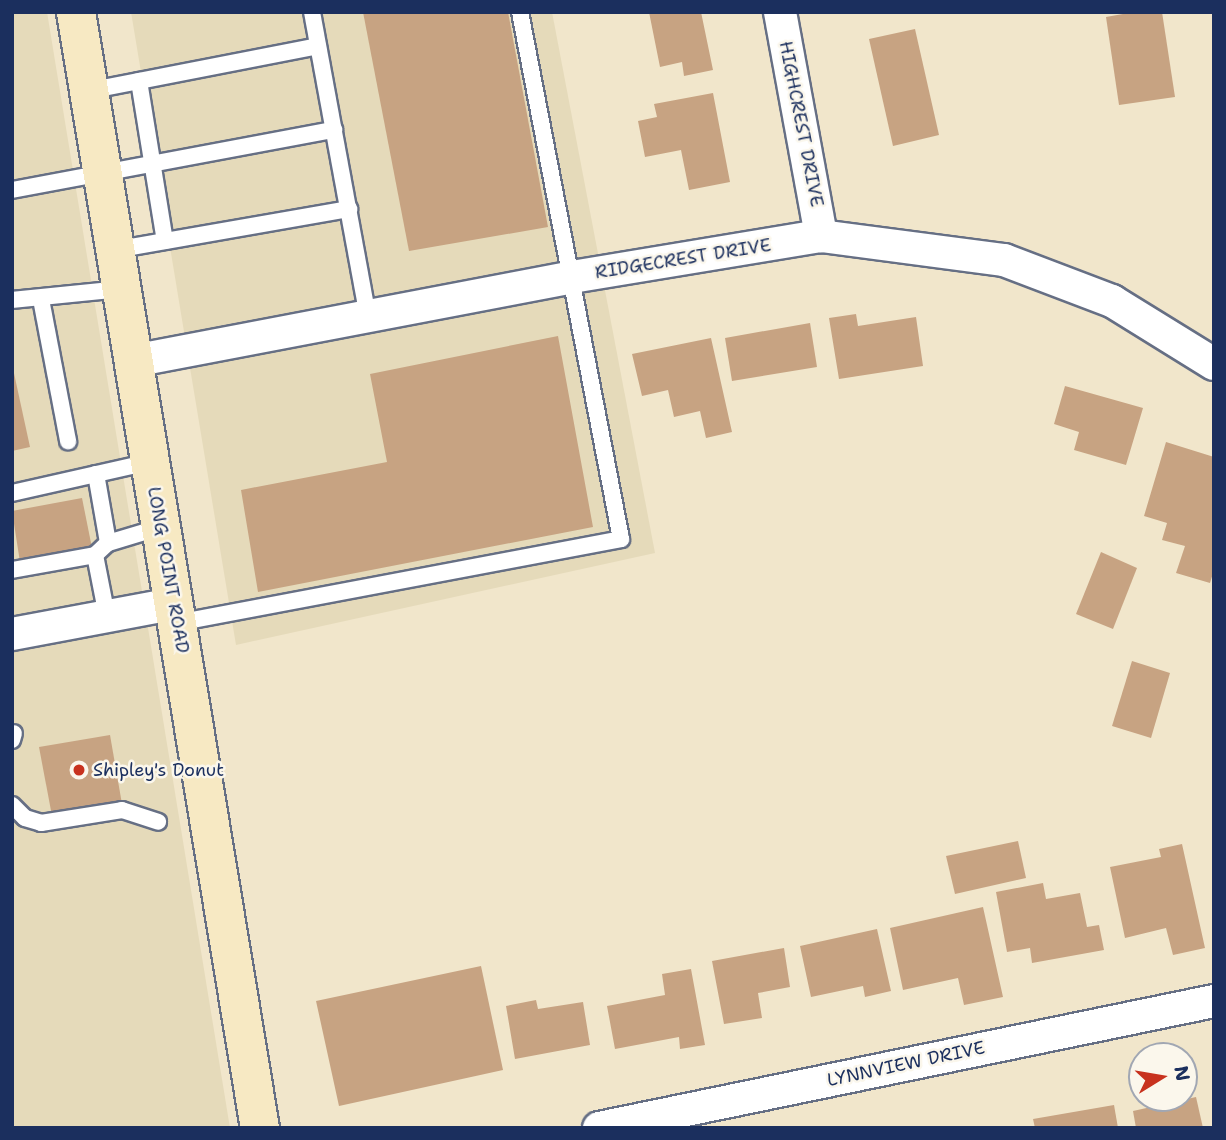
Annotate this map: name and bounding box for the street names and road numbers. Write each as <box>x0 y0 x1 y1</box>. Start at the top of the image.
street label: HIGHCREST DRIVE <box>774 39 828 209</box>
street label: RIDGECREST DRIVE <box>593 234 773 284</box>
street label: LONG POINT ROAD <box>143 485 193 655</box>
street label: LYNNVIEW DRIVE <box>825 1037 987 1091</box>

